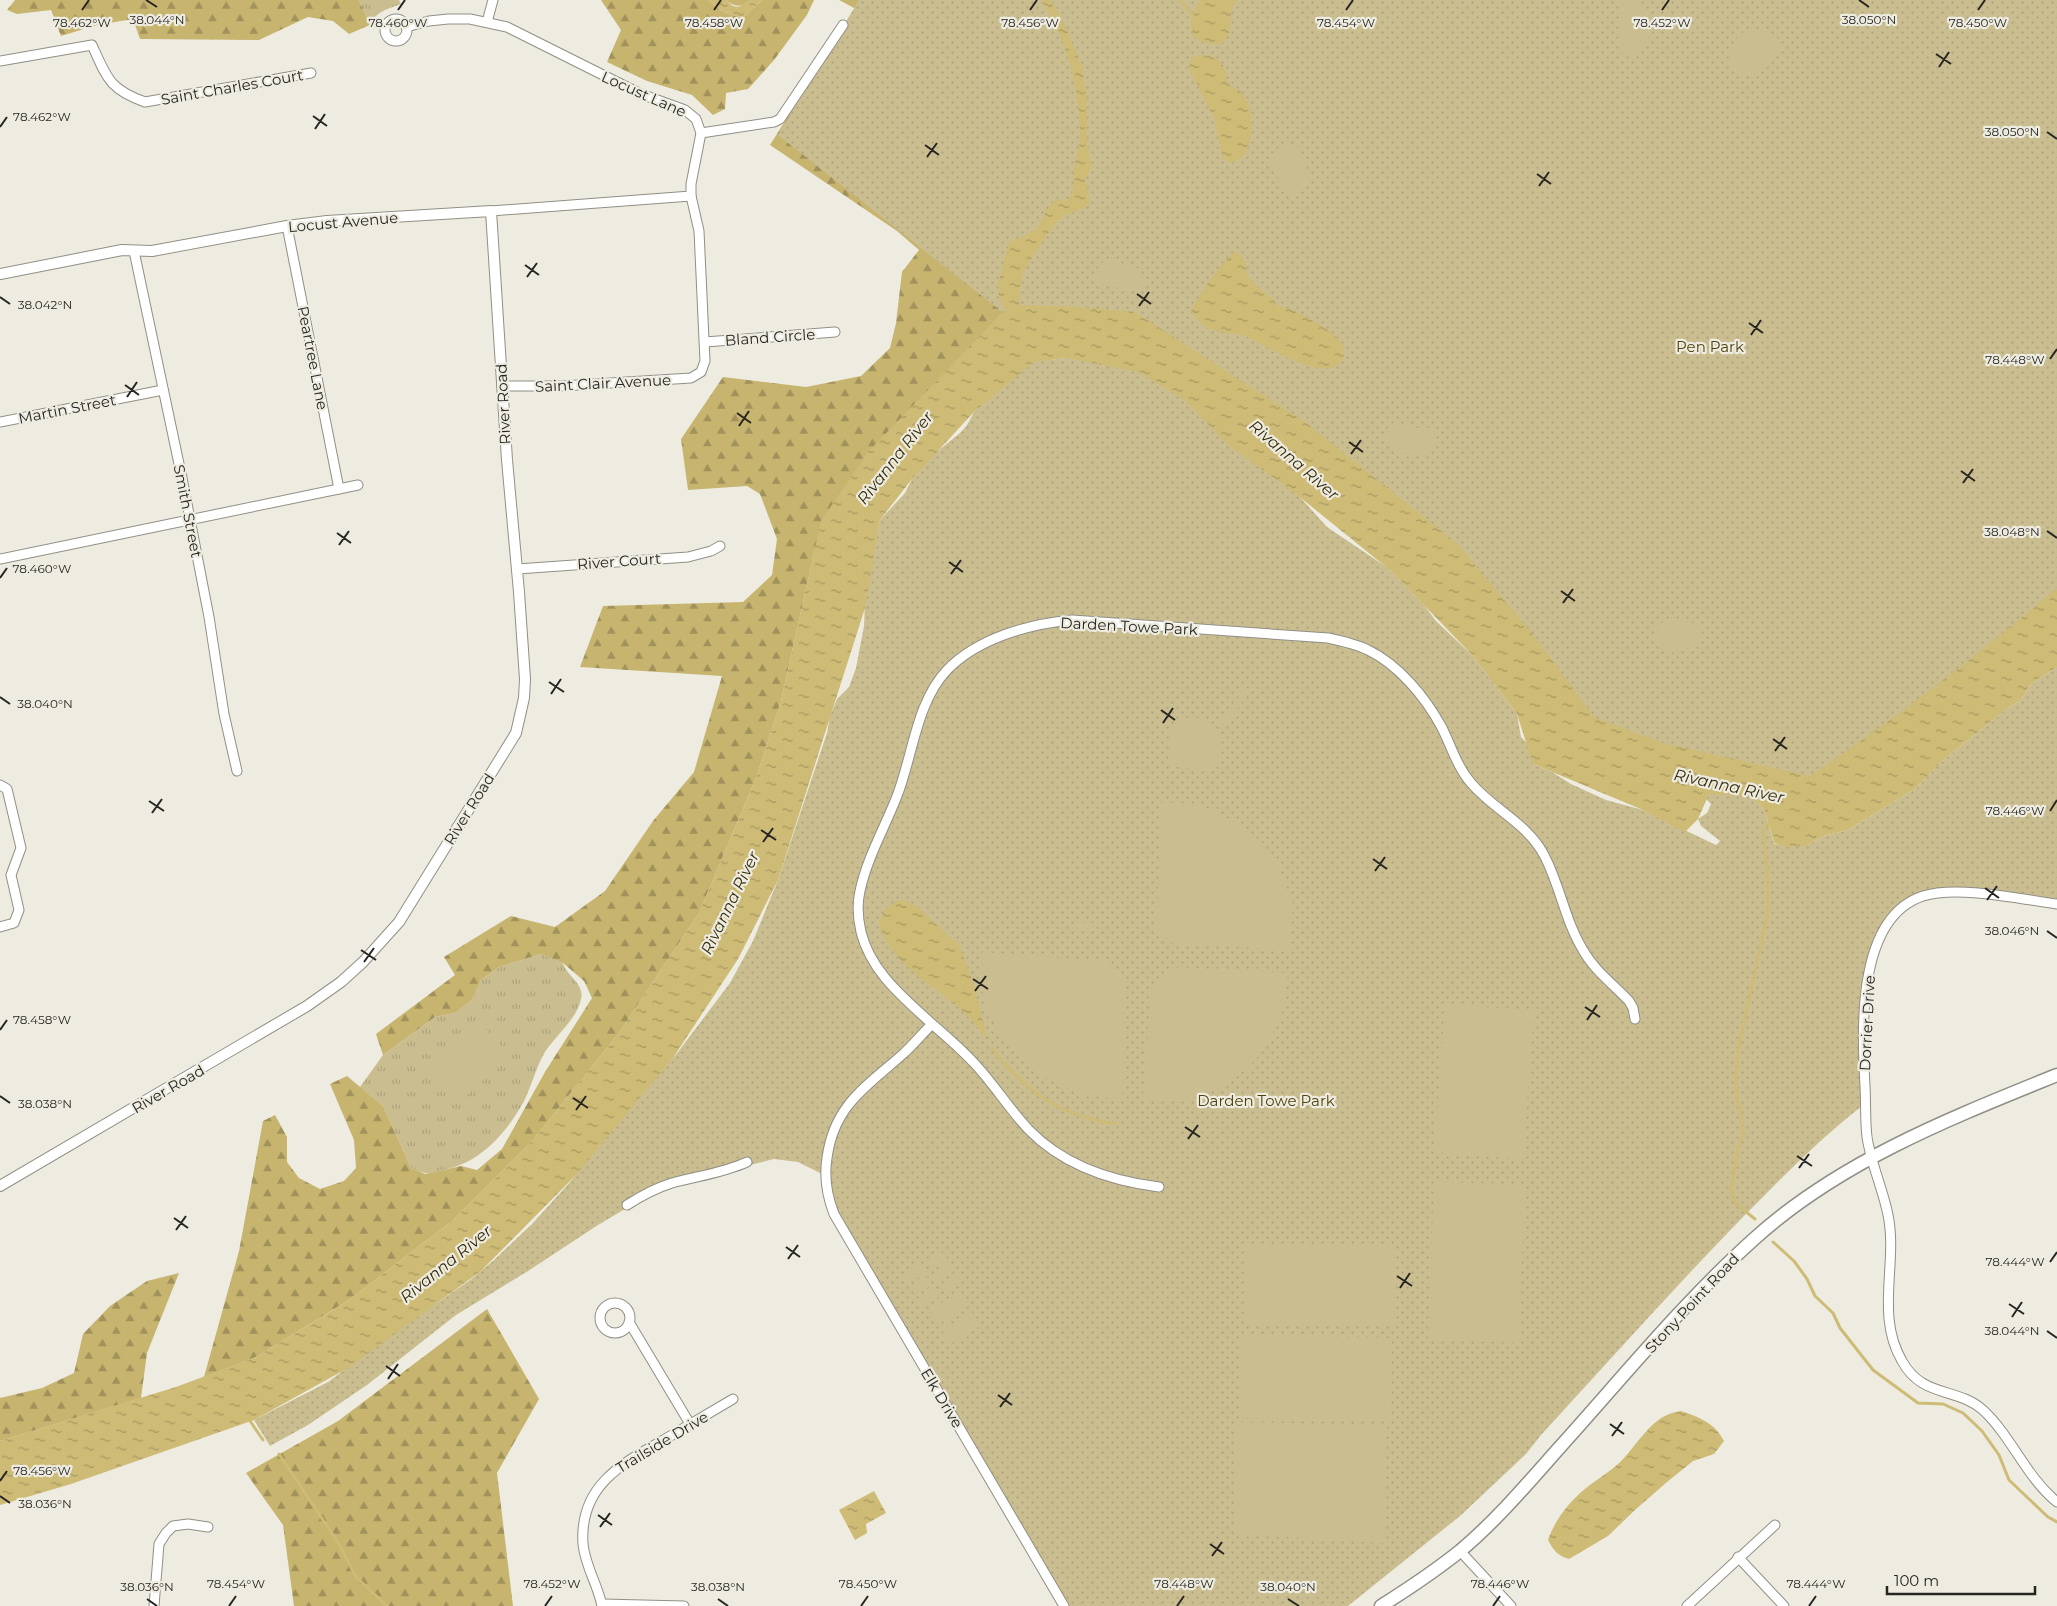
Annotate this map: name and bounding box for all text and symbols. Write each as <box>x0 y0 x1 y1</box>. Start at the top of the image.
text: 38.044°N <box>129 12 185 27</box>
text: 38.050°N <box>1842 12 1896 27</box>
text: 78.462°W <box>53 15 111 30</box>
text: 78.460°W <box>369 15 427 30</box>
text: 78.458°W <box>685 15 743 30</box>
text: 78.456°W <box>1001 15 1059 30</box>
text: 78.454°W <box>1317 15 1375 30</box>
text: 78.452°W <box>1633 15 1691 30</box>
text: 78.450°W <box>1949 15 2007 30</box>
street label: Saint Charles Court <box>159 65 305 109</box>
street label: Locust Lane <box>599 67 689 121</box>
text: 78.462°W <box>13 109 71 124</box>
text: 38.050°N <box>1985 124 2039 139</box>
street label: Locust Avenue <box>287 208 399 236</box>
text: 38.042°N <box>18 297 72 312</box>
street label: Peartree Lane <box>294 304 332 412</box>
street label: Bland Circle <box>724 324 816 350</box>
park label: Pen Park <box>1676 337 1744 356</box>
text: 78.448°W <box>1985 352 2045 367</box>
street label: River Road <box>491 363 515 445</box>
street label: Saint Clair Avenue <box>534 370 672 396</box>
street label: Martin Street <box>17 390 117 428</box>
water label: Rivanna River <box>853 407 937 508</box>
water label: Rivanna River <box>1245 416 1343 504</box>
street label: Smith Street <box>170 463 206 559</box>
text: 38.048°N <box>1984 524 2040 539</box>
street label: River Court <box>576 549 662 573</box>
text: 78.460°W <box>13 561 71 576</box>
street label: Darden Towe Park <box>1060 613 1198 639</box>
text: 38.040°N <box>17 696 73 711</box>
water label: Rivanna River <box>1672 765 1786 807</box>
street label: River Road <box>439 770 499 848</box>
text: 78.446°W <box>1986 803 2044 818</box>
water label: Rivanna River <box>697 848 763 958</box>
text: 38.046°N <box>1985 923 2039 938</box>
street label: Dorrier Drive <box>1855 975 1879 1071</box>
text: 78.458°W <box>13 1012 71 1027</box>
street label: River Road <box>128 1061 208 1117</box>
park label: Darden Towe Park <box>1197 1091 1335 1110</box>
text: 38.038°N <box>18 1096 72 1111</box>
water label: Rivanna River <box>396 1221 496 1307</box>
street label: Stony Point Road <box>1641 1249 1743 1357</box>
text: 78.444°W <box>1985 1254 2045 1269</box>
text: 38.044°N <box>1984 1323 2040 1338</box>
street label: Elk Drive <box>917 1365 967 1431</box>
street label: Trailside Drive <box>612 1407 712 1477</box>
text: 78.456°W <box>13 1463 71 1478</box>
text: 38.036°N <box>18 1496 72 1511</box>
scale bar <box>1887 1564 2034 1596</box>
text: 100 m <box>1894 1571 1939 1590</box>
text: 78.454°W <box>207 1576 265 1591</box>
text: 78.452°W <box>523 1576 581 1591</box>
text: 78.450°W <box>839 1576 897 1591</box>
text: 78.448°W <box>1154 1576 1214 1591</box>
text: 78.446°W <box>1471 1576 1529 1591</box>
text: 78.444°W <box>1786 1576 1846 1591</box>
text: 38.036°N <box>120 1579 174 1594</box>
text: 38.038°N <box>691 1579 745 1594</box>
text: 38.040°N <box>1260 1579 1316 1594</box>

